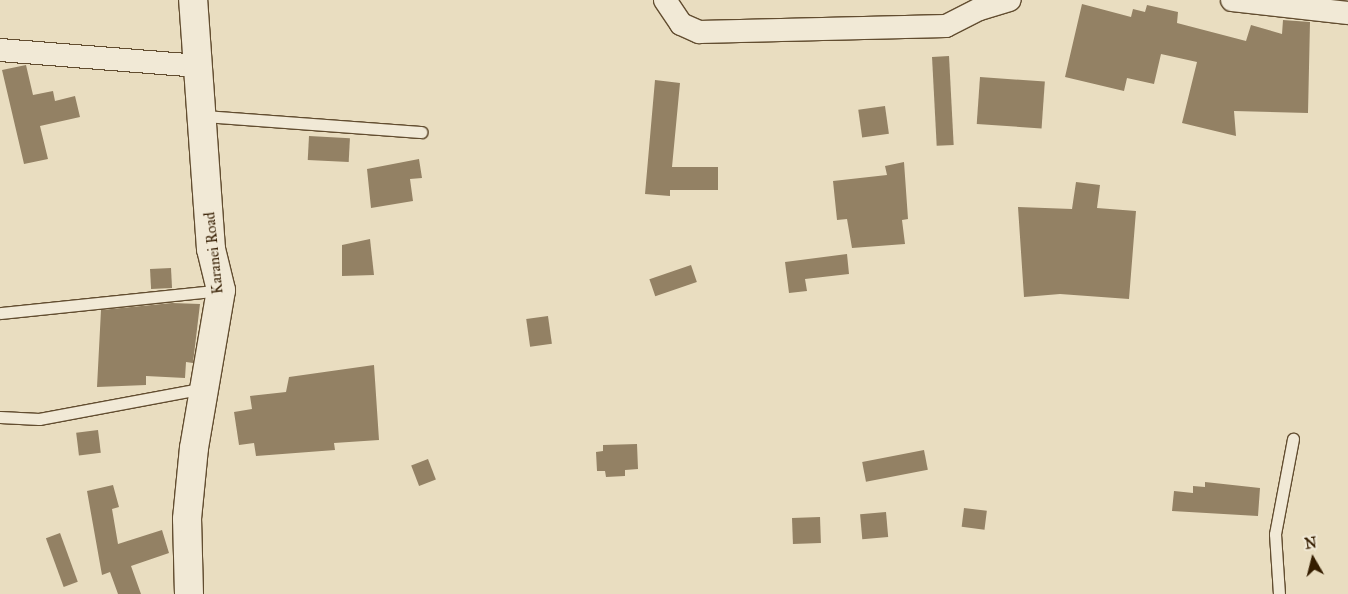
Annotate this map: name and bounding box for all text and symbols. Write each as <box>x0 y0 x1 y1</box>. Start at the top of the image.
street label: Karanei Road <box>201 211 227 295</box>
north arrow <box>1288 534 1338 584</box>
text: N <box>1304 534 1318 553</box>

